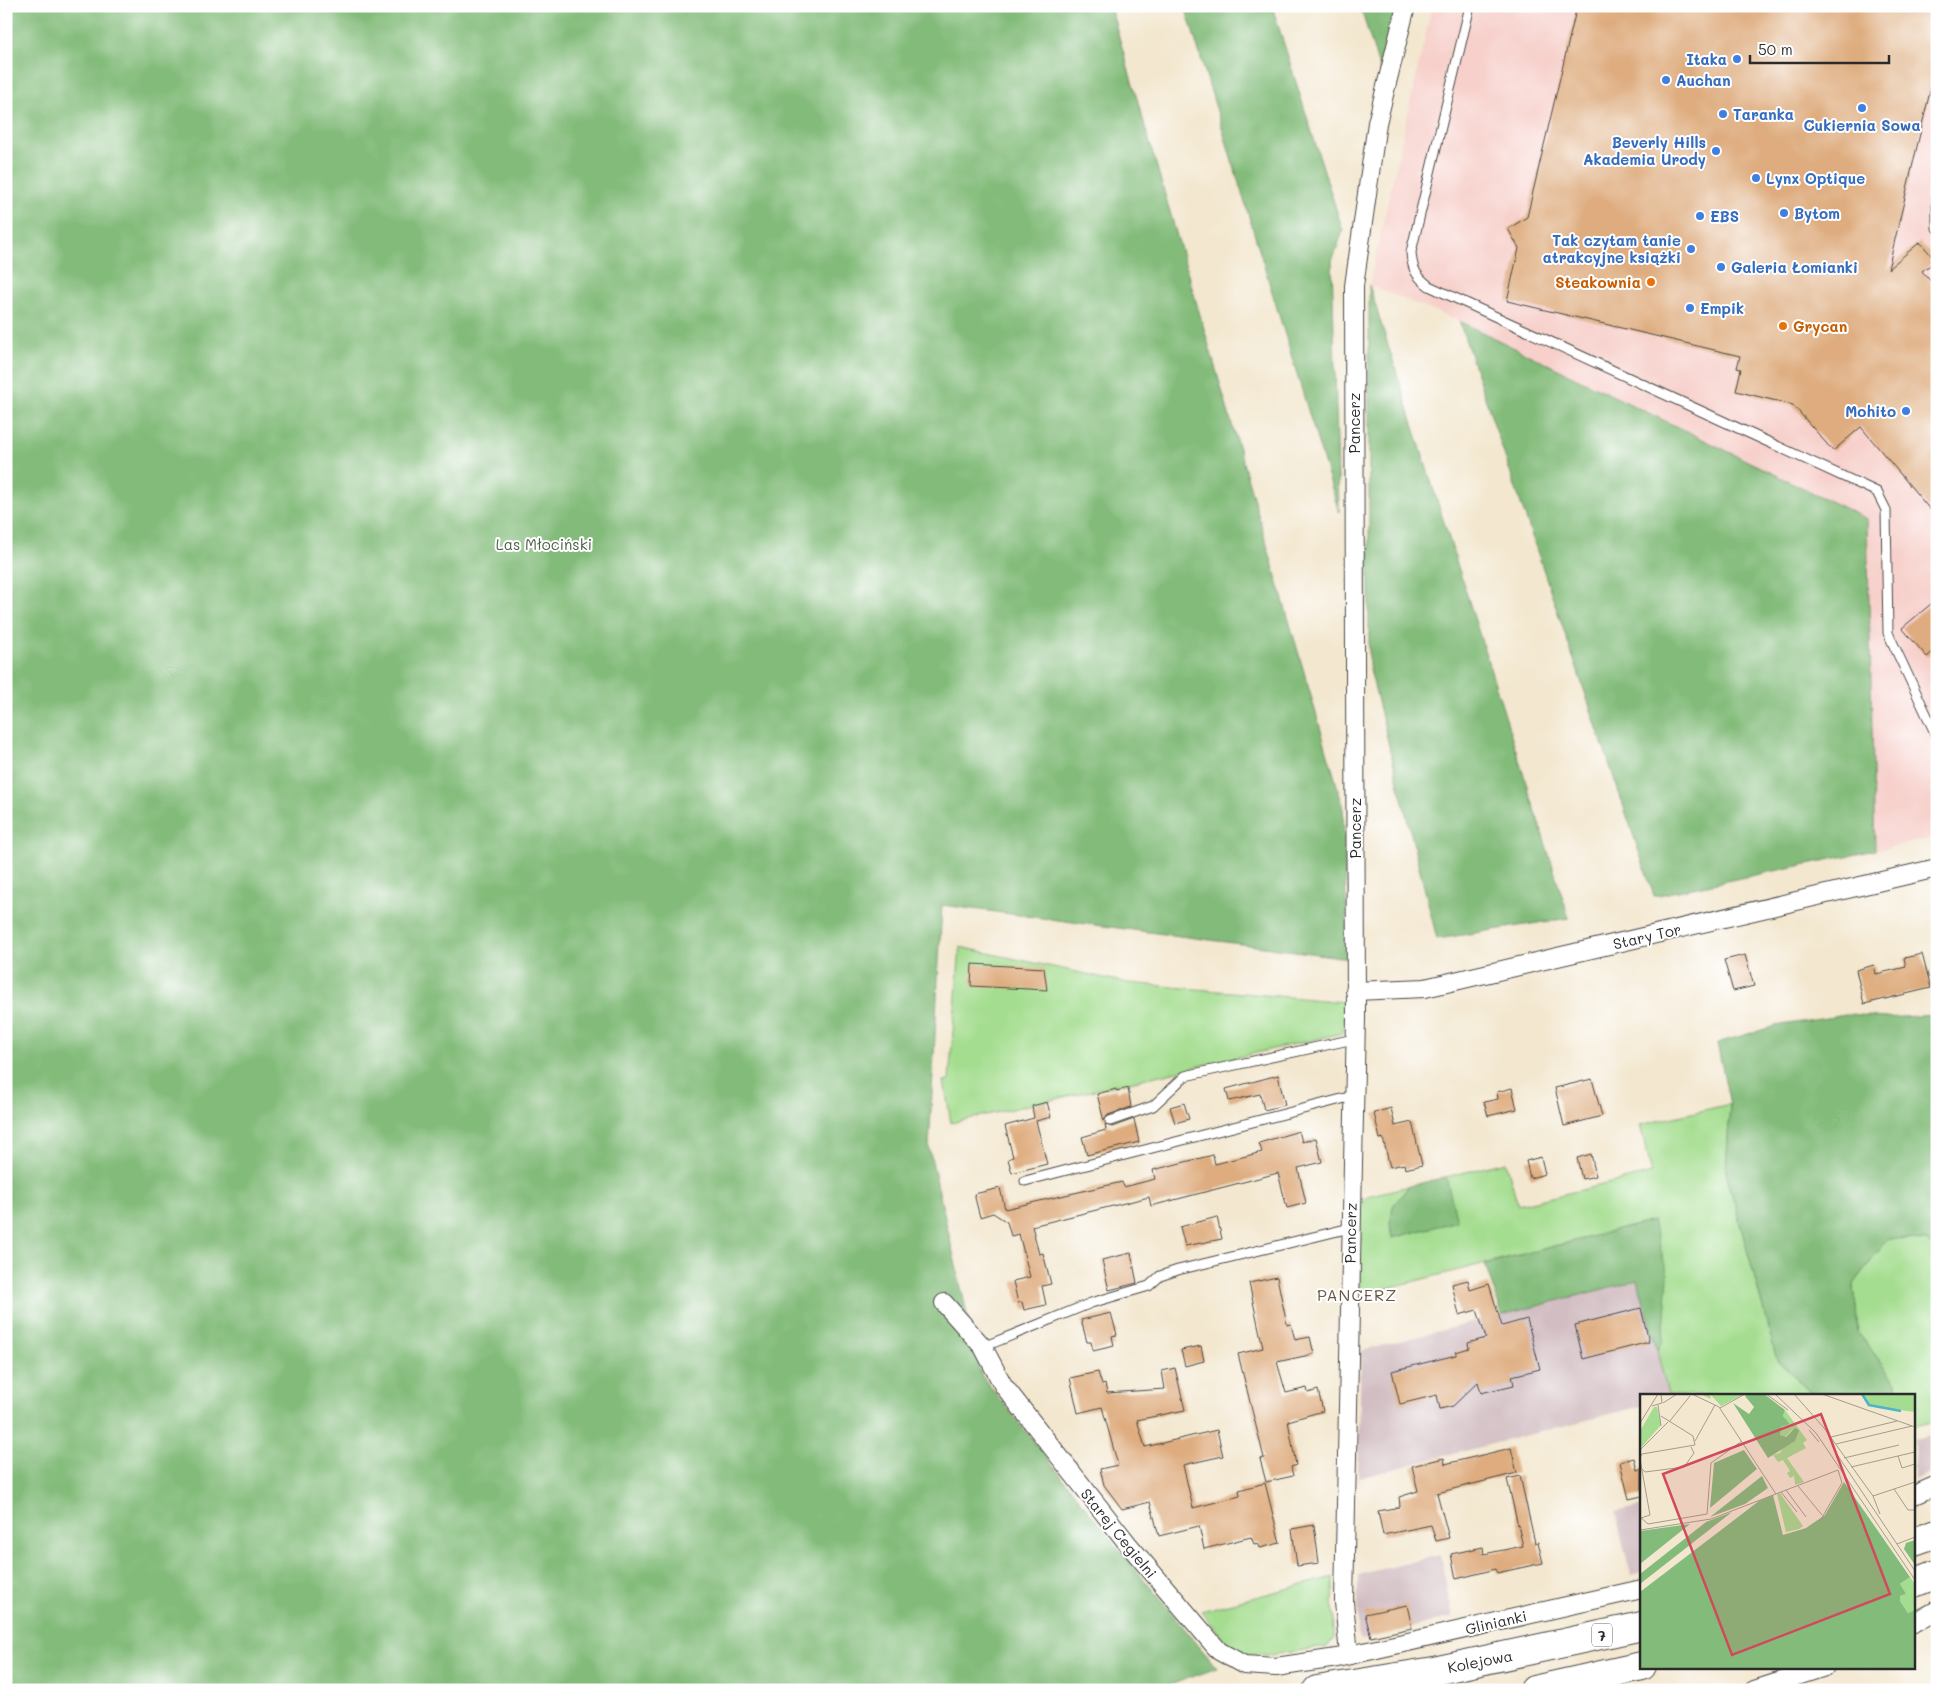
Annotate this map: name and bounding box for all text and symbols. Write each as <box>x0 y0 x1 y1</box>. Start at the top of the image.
scale bar <box>1750 32 1889 64</box>
text: 50 m <box>1758 39 1793 59</box>
place label: Itaka <box>1686 49 1727 69</box>
marker: Itaka <box>1731 53 1743 65</box>
place label: Auchan <box>1676 70 1731 90</box>
marker: Auchan <box>1660 74 1672 86</box>
marker: Cukiernia Sowa <box>1856 102 1868 114</box>
place label: Taranka <box>1733 104 1794 124</box>
marker: Taranka <box>1717 108 1729 120</box>
place label: Cukiernia Sowa <box>1803 115 1921 135</box>
place label: Beverly Hills Akademia Urody <box>1583 132 1706 169</box>
marker: Beverly Hills Akademia Urody <box>1710 145 1722 157</box>
place label: Lynx Optique <box>1766 168 1865 188</box>
marker: Lynx Optique <box>1750 172 1762 184</box>
place label: Bytom <box>1794 203 1840 223</box>
place label: EBS <box>1710 206 1739 226</box>
marker: Bytom <box>1778 207 1790 219</box>
marker: EBS <box>1694 210 1706 222</box>
place label: Tak czytam tanie atrakcyjne książki <box>1543 230 1681 267</box>
marker: Tak czytam tanie atrakcyjne książki <box>1685 243 1697 255</box>
place label: Galeria Łomianki <box>1731 257 1858 277</box>
marker: Galeria Łomianki <box>1715 261 1727 273</box>
place label: Steakownia <box>1555 272 1641 292</box>
marker: Steakownia <box>1645 276 1657 288</box>
place label: Empik <box>1700 298 1744 318</box>
marker: Empik <box>1684 302 1696 314</box>
place label: Grycan <box>1793 316 1847 336</box>
marker: Grycan <box>1777 320 1789 332</box>
street label: Pancerz <box>1344 393 1364 453</box>
place label: Mohito <box>1845 401 1896 421</box>
marker: Mohito <box>1900 405 1912 417</box>
park label: Las Młociński <box>496 534 592 554</box>
street label: Pancerz <box>1345 798 1365 858</box>
street label: Stary Tor <box>1611 918 1683 954</box>
street label: Pancerz <box>1339 1202 1361 1264</box>
district label: PANCERZ <box>1317 1284 1397 1305</box>
inset map <box>1640 1394 1916 1668</box>
street label: Starej Cegielni <box>1077 1484 1161 1582</box>
street label: Glinianki <box>1463 1605 1529 1639</box>
road number: 7 <box>1592 1624 1612 1646</box>
street label: Kolejowa <box>1446 1645 1514 1677</box>

